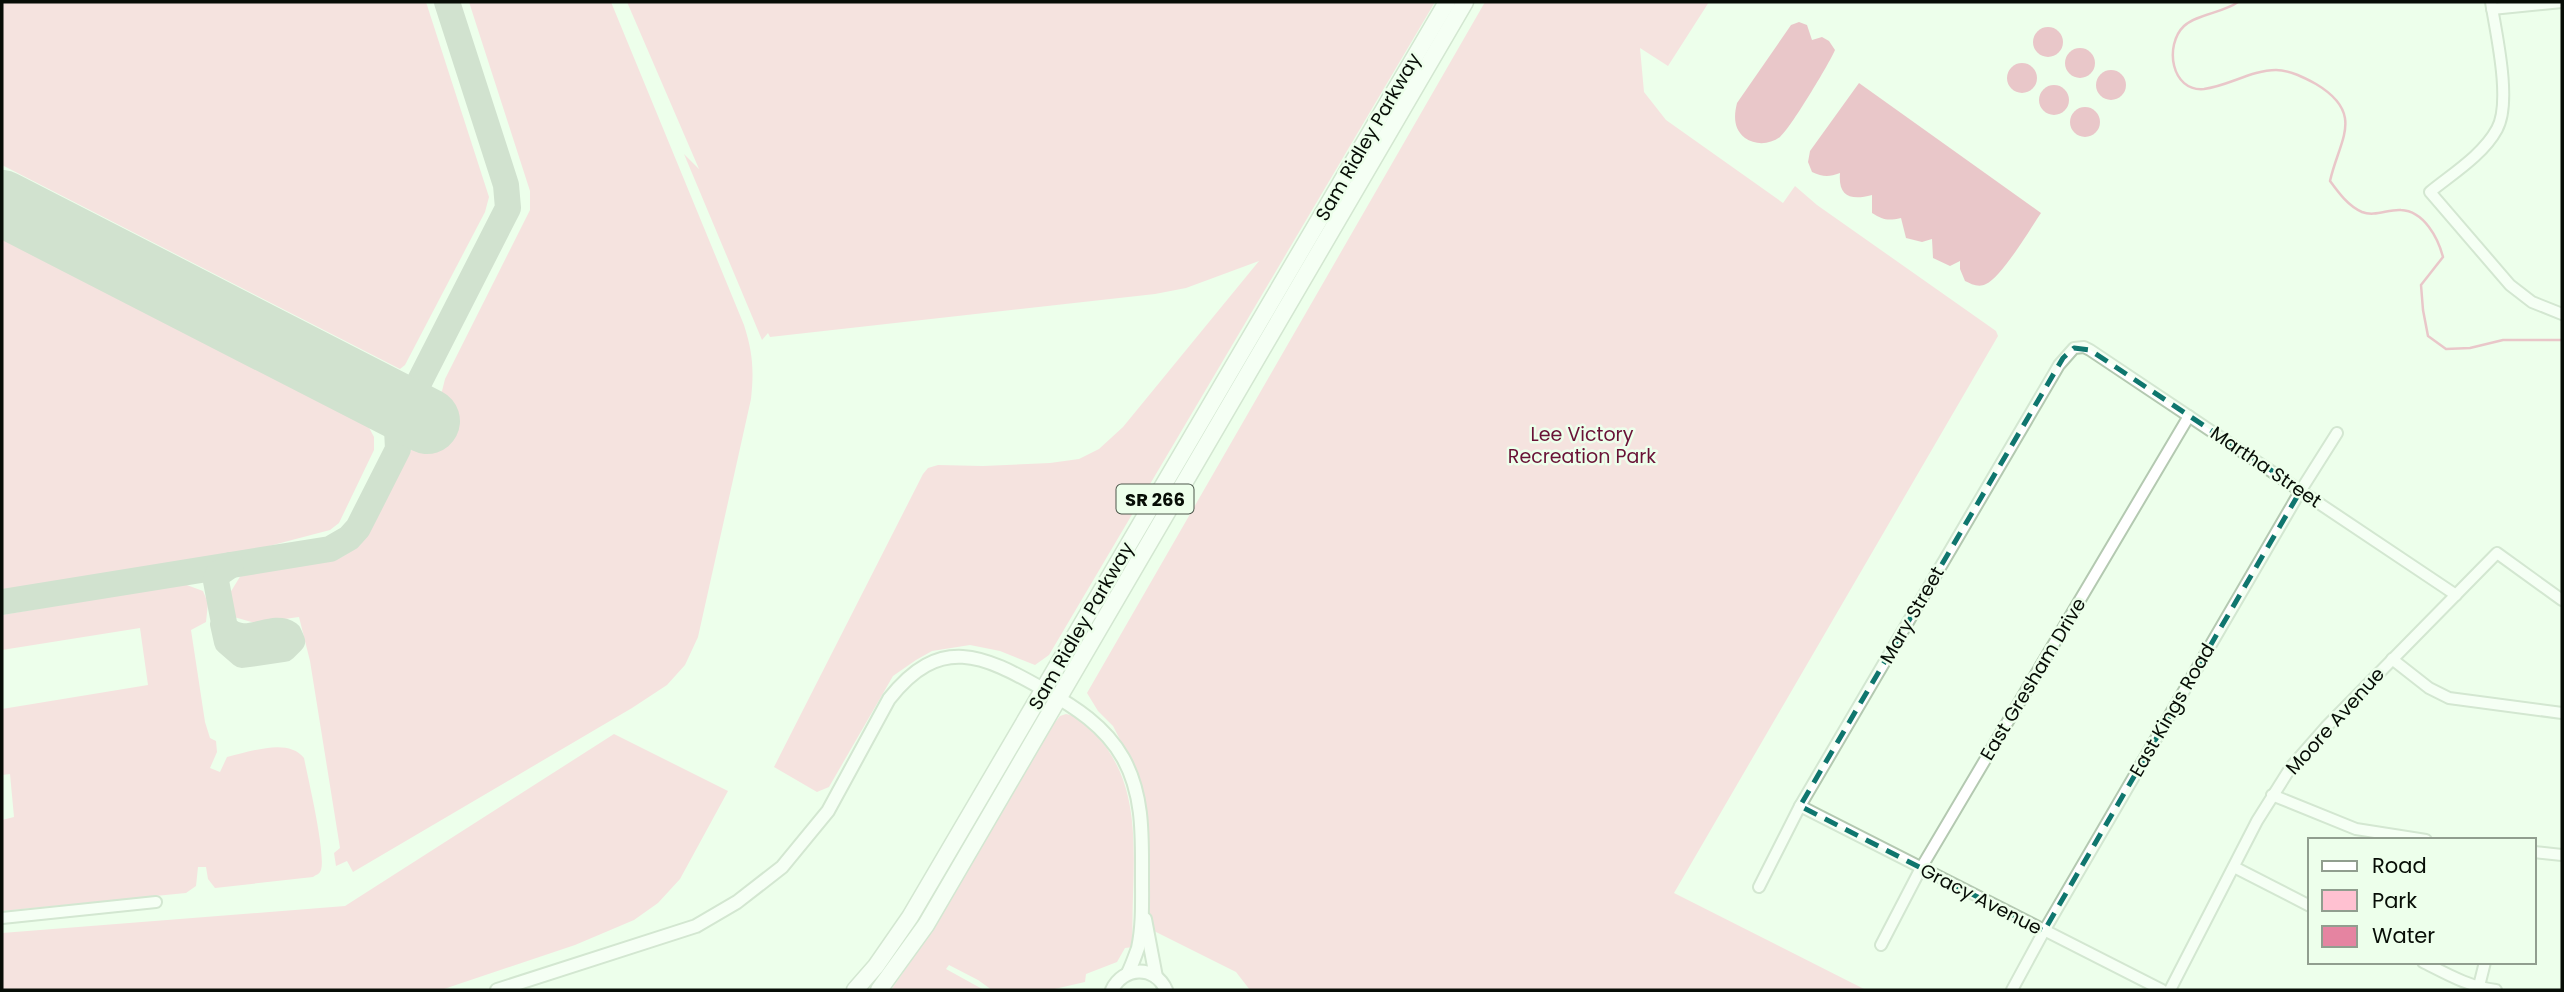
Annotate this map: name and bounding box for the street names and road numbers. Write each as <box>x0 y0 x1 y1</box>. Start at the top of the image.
street label: Sam Ridley Parkway <box>1309 48 1427 226</box>
street label: Martha Street <box>2205 420 2327 514</box>
road number: SR 266 <box>1116 485 1194 514</box>
street label: Sam Ridley Parkway <box>1022 537 1140 715</box>
street label: Mary Street <box>1873 562 1951 668</box>
street label: East Gresham Drive <box>1974 593 2092 765</box>
street label: East Kings Road <box>2123 638 2221 782</box>
street label: Moore Avenue <box>2279 661 2391 781</box>
street label: Gracy Avenue <box>1915 857 2047 941</box>

